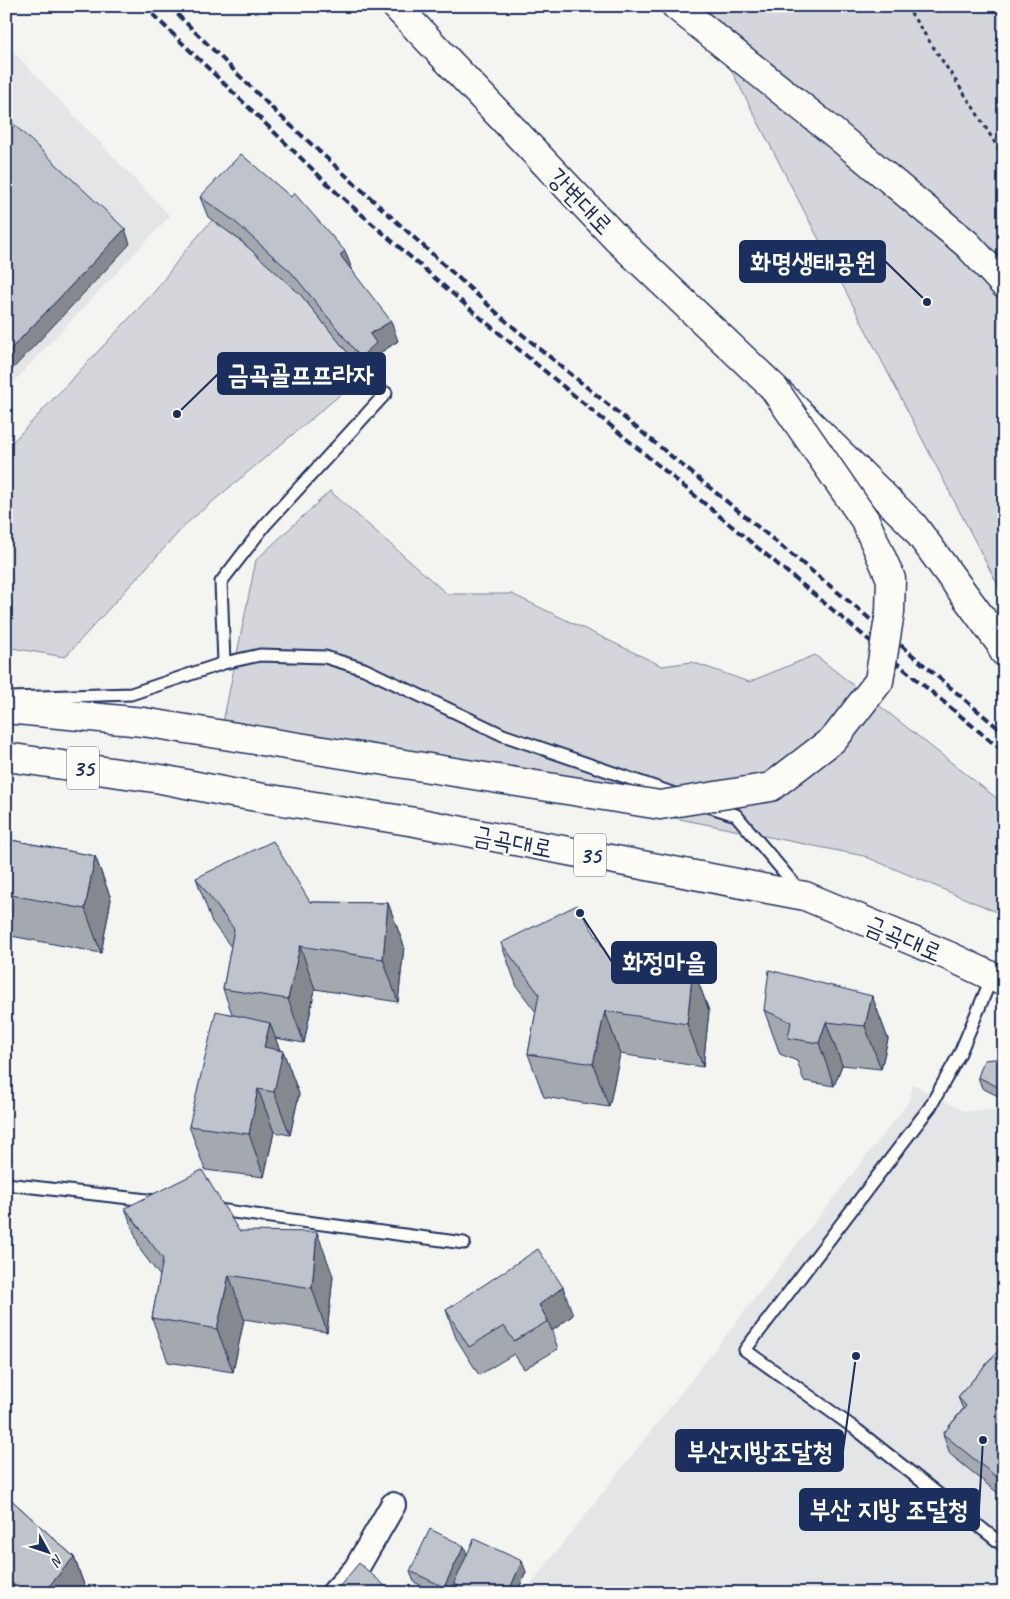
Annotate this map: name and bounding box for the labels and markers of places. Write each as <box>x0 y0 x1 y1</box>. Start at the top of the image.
callout: 화명생태공원 <box>740 241 885 282</box>
callout: 금곡골프프라자 <box>218 353 385 394</box>
callout: 화정마을 <box>612 942 716 983</box>
callout: 부산지방조달청 <box>676 1430 843 1471</box>
callout: 부산 지방 조달청 <box>800 1489 979 1530</box>

